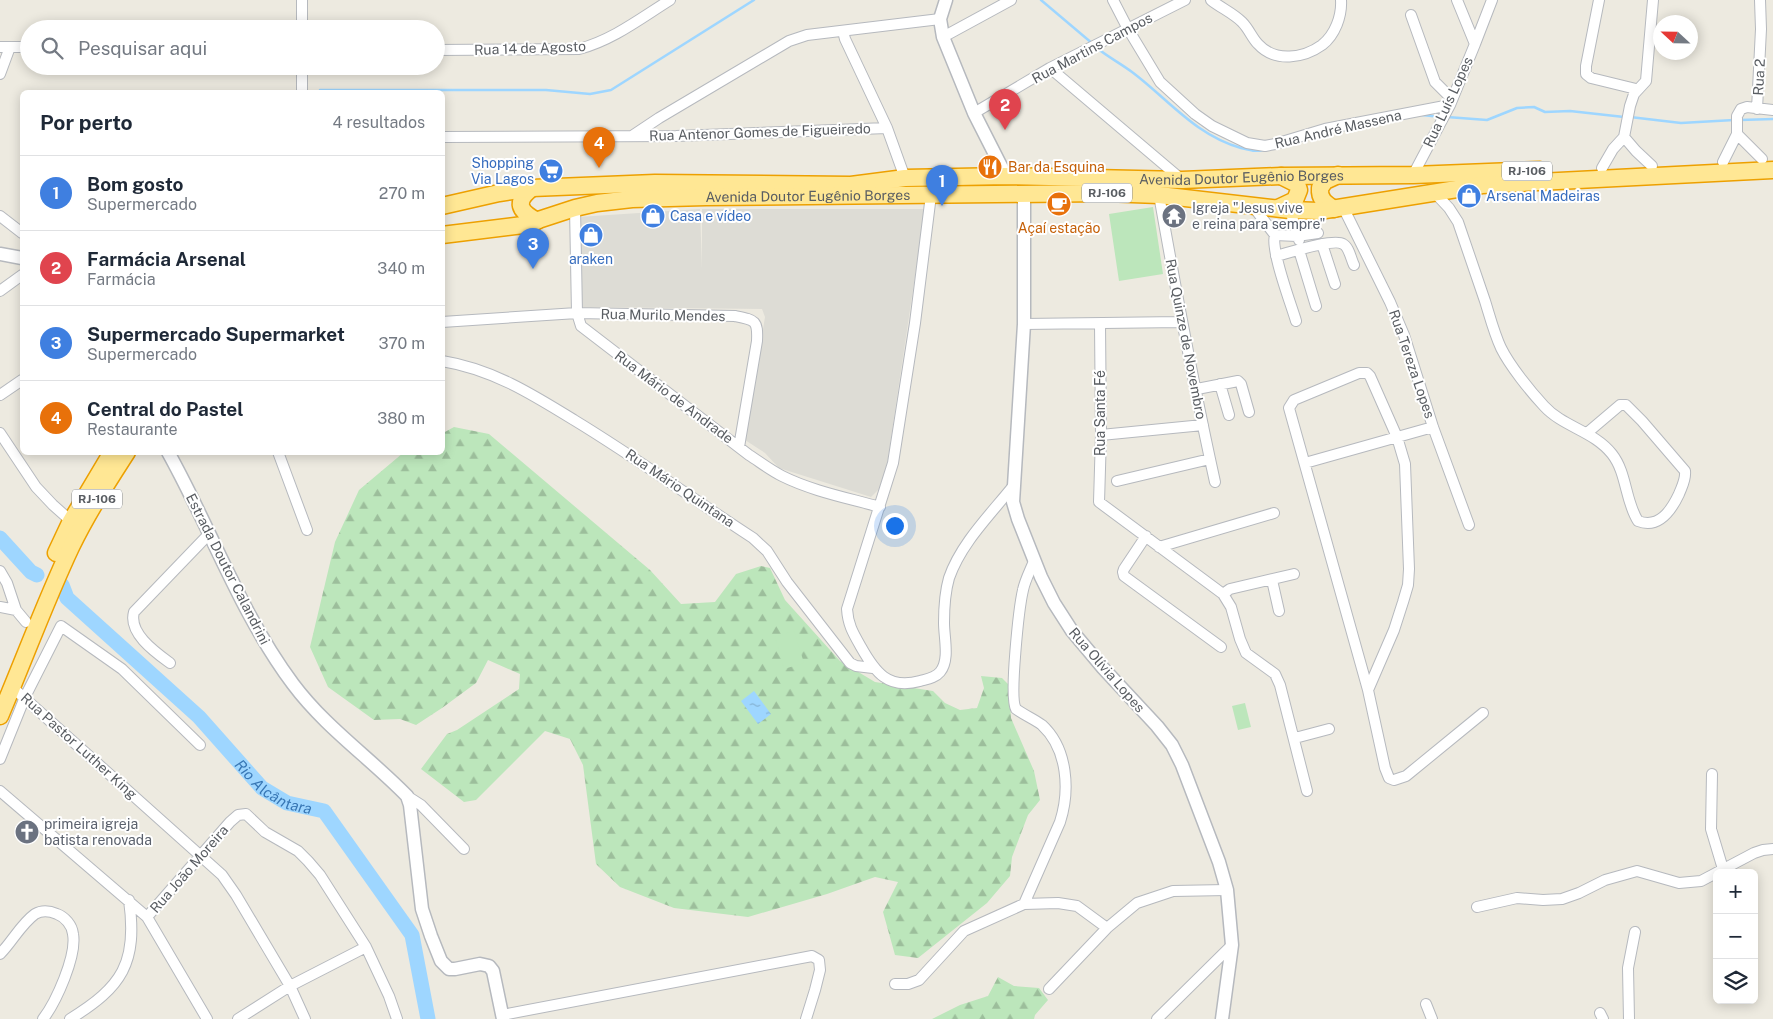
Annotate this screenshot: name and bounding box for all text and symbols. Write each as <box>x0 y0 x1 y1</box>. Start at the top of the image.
street label: Rua Martins Campos <box>1029 9 1155 87</box>
north arrow <box>1653 15 1698 60</box>
search box <box>20 20 445 75</box>
icon: search <box>38 34 66 62</box>
text: Pesquisar aqui <box>78 37 207 59</box>
street label: Rua 14 de Agosto <box>474 38 586 58</box>
street label: Rua Luís Lopes <box>1420 54 1476 150</box>
street label: Rua 2 <box>1750 58 1768 96</box>
pin: 2 <box>989 89 1021 130</box>
street label: Rua André Massena <box>1273 107 1403 151</box>
text: Por perto <box>40 110 133 135</box>
text: 4 resultados <box>333 113 425 132</box>
street label: Rua Antenor Gomes de Figueiredo <box>649 120 871 144</box>
pin: 4 <box>583 127 615 168</box>
restaurant icon: Bar da Esquina <box>977 154 1003 180</box>
place label: Shopping Via Lagos <box>471 155 534 187</box>
supermarket icon: Shopping Via Lagos <box>538 158 564 184</box>
place label: Bar da Esquina <box>1008 159 1105 175</box>
road number: RJ-106 <box>1502 162 1552 180</box>
pin: 1 <box>926 165 958 206</box>
street label: Avenida Doutor Eugênio Borges <box>1139 168 1344 188</box>
text: Bom gosto <box>87 173 183 195</box>
shop icon: Arsenal Madeiras <box>1456 183 1482 209</box>
text: 1 <box>53 184 59 203</box>
text: 270 m <box>379 184 425 203</box>
road number: RJ-106 <box>1082 184 1132 202</box>
street label: Avenida Doutor Eugênio Borges <box>705 187 910 205</box>
place label: Arsenal Madeiras <box>1486 188 1600 204</box>
cafe icon: Açaí estação <box>1046 191 1072 217</box>
text: Supermercado <box>87 195 197 214</box>
place label: Igreja "Jesus vive e reina para sempre" <box>1192 200 1325 232</box>
shop icon: Casa e vídeo <box>640 203 666 229</box>
temple icon: Igreja "Jesus vive e reina para sempre" <box>1161 203 1187 229</box>
place label: Casa e vídeo <box>670 208 751 224</box>
place label: Açaí estação <box>1018 220 1100 236</box>
shop icon: araken <box>578 222 604 248</box>
pin: 3 <box>517 228 549 269</box>
text: Farmácia Arsenal <box>87 248 246 270</box>
place label: araken <box>569 251 613 267</box>
street label: Rua Quinze de Novembro <box>1163 257 1209 421</box>
text: 2 <box>51 259 61 278</box>
text: 340 m <box>377 259 425 278</box>
text: Farmácia <box>87 270 156 289</box>
street label: Rua Murilo Mendes <box>600 306 726 324</box>
street label: Rua Tereza Lopes <box>1386 308 1438 420</box>
text: Supermercado Supermarket <box>87 323 345 345</box>
text: 3 <box>51 334 61 353</box>
text: 370 m <box>378 334 425 353</box>
text: Supermercado <box>87 345 197 364</box>
street label: Rua Mário de Andrade <box>612 347 736 447</box>
street label: Rua Santa Fé <box>1092 370 1108 456</box>
text: Central do Pastel <box>87 398 244 420</box>
text: 4 <box>51 409 61 428</box>
text: 380 m <box>377 409 425 428</box>
text: Restaurante <box>87 420 178 439</box>
street label: Rua Mário Quintana <box>623 446 737 530</box>
road number: RJ-106 <box>72 489 122 508</box>
street label: Estrada Doutor Calandrini <box>183 491 273 647</box>
your location <box>882 513 908 539</box>
street label: Rua Olívia Lopes <box>1066 624 1148 716</box>
street label: Rua Pastor Luther King <box>18 690 140 802</box>
water label: Rio Alcântara <box>232 756 314 817</box>
place label: primeira igreja batista renovada <box>44 816 152 848</box>
church icon: primeira igreja batista renovada <box>14 819 40 845</box>
street label: Rua João Moreira <box>147 822 231 916</box>
map controls <box>1713 869 1758 1004</box>
button: + <box>1713 869 1758 914</box>
button: − <box>1713 914 1758 959</box>
button: layers <box>1713 959 1758 1004</box>

